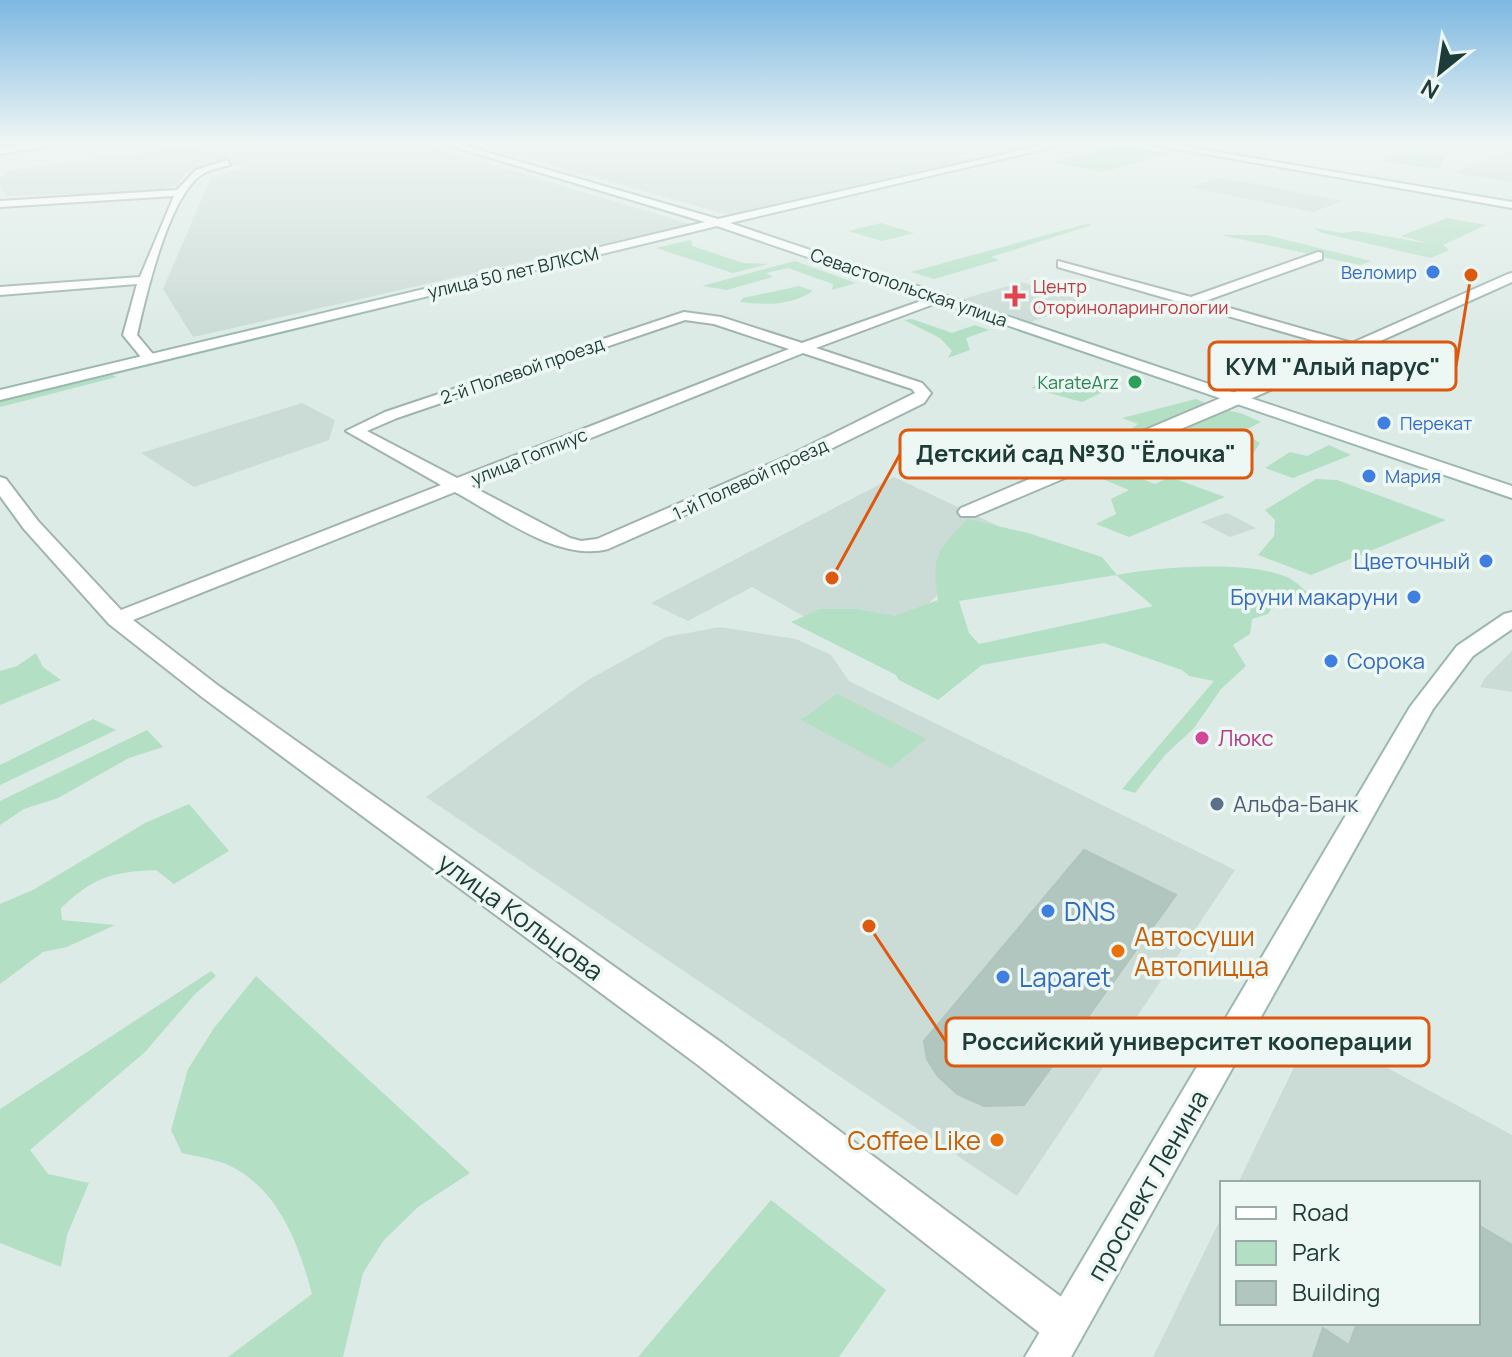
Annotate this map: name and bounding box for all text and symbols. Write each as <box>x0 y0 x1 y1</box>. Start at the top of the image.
north arrow <box>1400 32 1480 112</box>
text: N <box>1416 72 1444 106</box>
street label: улица 50 лет ВЛКСМ <box>425 241 601 303</box>
street label: Севастопольская улица <box>807 242 1011 332</box>
place label: Веломир <box>1341 260 1417 284</box>
marker: Веломир <box>1424 263 1442 281</box>
place label: Центр Оториноларингологии <box>1033 274 1228 319</box>
marker: Центр Оториноларингологии <box>1004 285 1026 307</box>
street label: 2-й Полевой проезд <box>437 331 607 409</box>
callout: КУМ "Алый парус" <box>1209 342 1456 390</box>
text: КУМ "Алый парус" <box>1225 349 1441 382</box>
place label: KarateArz <box>1037 370 1119 394</box>
marker: KarateArz <box>1126 373 1144 391</box>
place label: Перекат <box>1400 411 1472 435</box>
marker: Перекат <box>1375 414 1393 432</box>
street label: улица Гоппиус <box>467 422 591 490</box>
callout: Детский сад №30 "Ёлочка" <box>900 430 1252 478</box>
street label: 1-й Полевой проезд <box>669 433 831 525</box>
text: Детский сад №30 "Ёлочка" <box>916 436 1236 469</box>
place label: Мария <box>1385 464 1441 488</box>
marker: Мария <box>1360 467 1378 485</box>
place label: Цветочный <box>1354 546 1470 576</box>
marker: Цветочный <box>1477 552 1495 570</box>
place label: Бруни макаруни <box>1230 582 1398 612</box>
marker: Бруни макаруни <box>1405 588 1423 606</box>
place label: Сорока <box>1347 646 1425 676</box>
marker: Сорока <box>1322 652 1340 670</box>
place label: Люкс <box>1218 723 1274 753</box>
marker: Люкс <box>1193 729 1211 747</box>
place label: Альфа-Банк <box>1233 789 1359 819</box>
marker: Альфа-Банк <box>1208 795 1226 813</box>
street label: улица Кольцова <box>431 844 611 988</box>
place label: DNS <box>1064 893 1115 929</box>
marker: DNS <box>1039 902 1057 920</box>
place label: Автосуши Автопицца <box>1134 918 1269 984</box>
marker: Автосуши Автопицца <box>1109 942 1127 960</box>
place label: Laparet <box>1019 959 1111 995</box>
marker: Laparet <box>994 968 1012 986</box>
callout: Российский университет кооперации <box>946 1018 1429 1066</box>
text: Российский университет кооперации <box>962 1024 1412 1057</box>
street label: проспект Ленина <box>1078 1083 1216 1287</box>
place label: Coffee Like <box>848 1122 981 1158</box>
marker: Coffee Like <box>988 1131 1006 1149</box>
legend <box>1220 1181 1480 1325</box>
text: Road <box>1292 1195 1349 1228</box>
text: Park <box>1292 1235 1341 1268</box>
text: Building <box>1292 1275 1380 1308</box>

